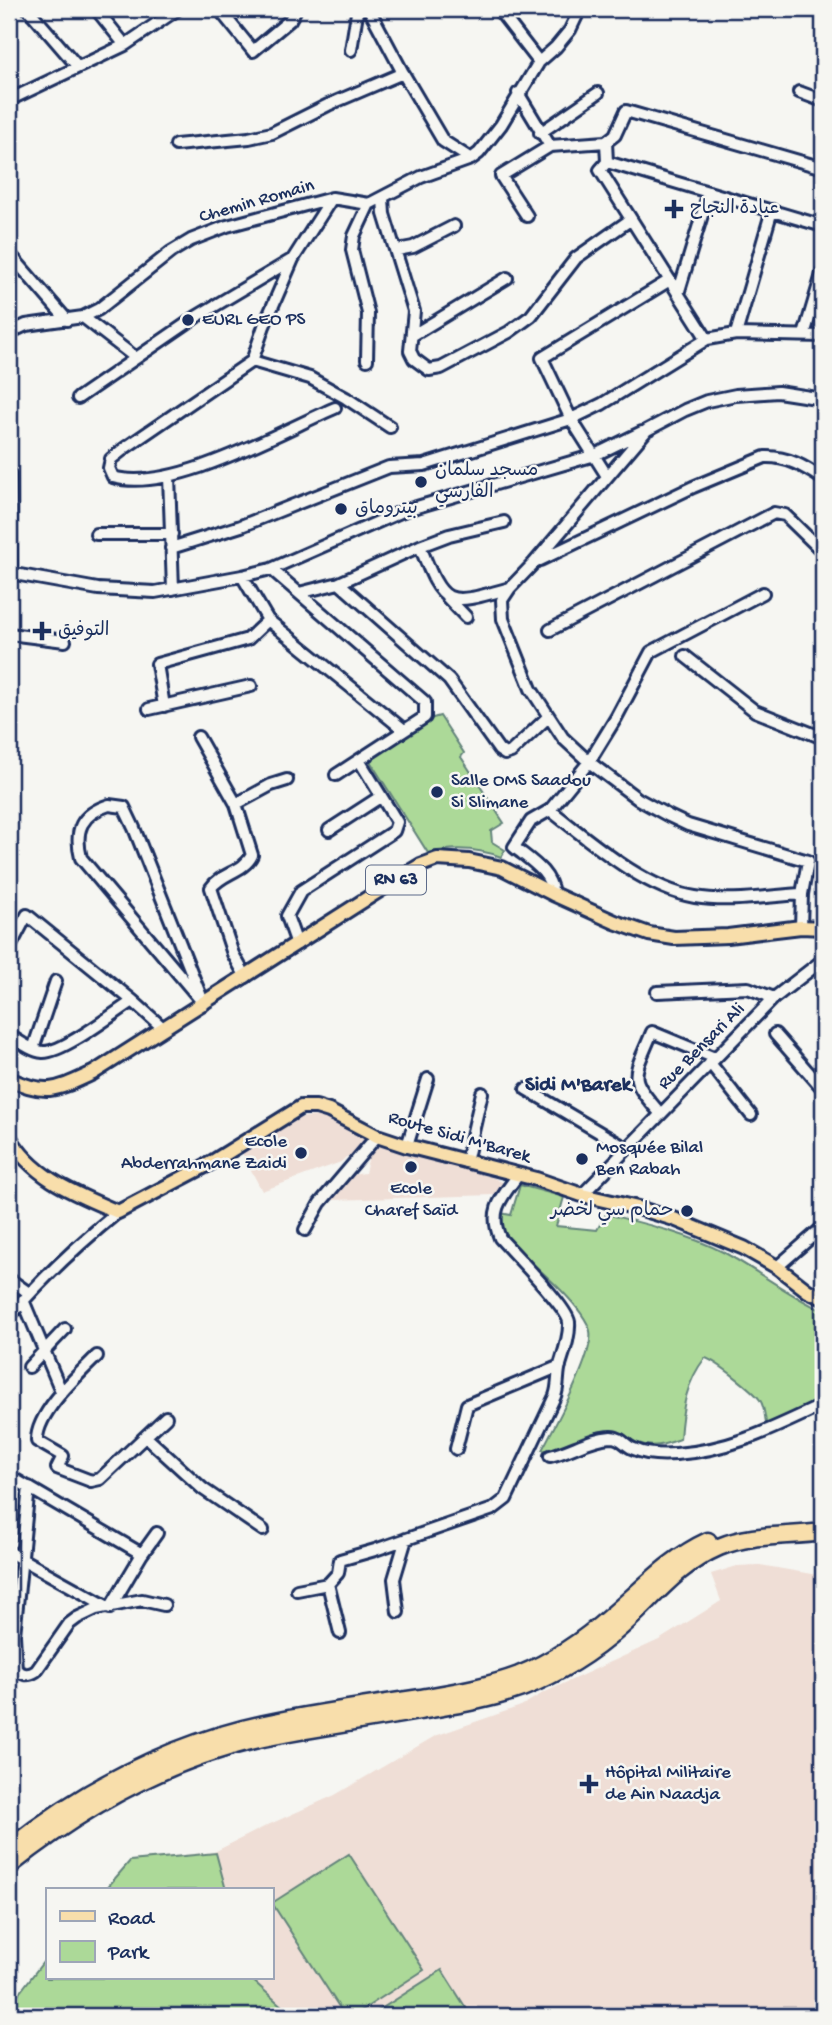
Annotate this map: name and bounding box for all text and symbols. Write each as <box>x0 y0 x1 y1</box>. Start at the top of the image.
street label: Chemin Romain <box>197 175 317 229</box>
place label: عيادة النجاح <box>690 198 779 221</box>
marker: عيادة النجاح <box>664 199 684 219</box>
place label: EURL GEO PS <box>202 309 305 332</box>
marker: EURL GEO PS <box>180 312 196 328</box>
place label: مسجد سلمان الفارسي <box>435 460 538 507</box>
marker: مسجد سلمان الفارسي <box>413 474 429 490</box>
place label: بيتروماق <box>355 498 418 521</box>
marker: بيتروماق <box>333 501 349 517</box>
place label: التوفيق <box>58 620 109 643</box>
marker: التوفيق <box>32 621 52 641</box>
place label: Salle OMS Saadou Si Slimane <box>451 770 591 815</box>
marker: Salle OMS Saadou Si Slimane <box>429 784 445 800</box>
road number: RN 63 <box>366 866 426 894</box>
street label: Rue Bensari Ali <box>654 999 750 1095</box>
district label: Sidi M'Barek <box>525 1074 634 1099</box>
street label: Route Sidi M'Barek <box>385 1107 534 1170</box>
place label: Ecole Abderrahmane Zaidi <box>121 1131 287 1176</box>
place label: Mosquée Bilal Ben Rabah <box>595 1137 703 1182</box>
marker: Ecole Abderrahmane Zaidi <box>293 1145 309 1161</box>
marker: Mosquée Bilal Ben Rabah <box>574 1151 590 1167</box>
marker: Ecole Charef Saïd <box>403 1159 419 1175</box>
place label: Ecole Charef Saïd <box>365 1178 459 1223</box>
place label: حمام سي لخضر <box>549 1200 673 1225</box>
marker: حمام سي لخضر <box>679 1203 695 1219</box>
place label: Hôpital Militaire de Ain Naadja <box>605 1762 731 1807</box>
marker: Hôpital Militaire de Ain Naadja <box>579 1774 599 1794</box>
legend <box>46 1888 273 1980</box>
text: Road <box>108 1908 156 1933</box>
text: Park <box>107 1942 151 1967</box>

